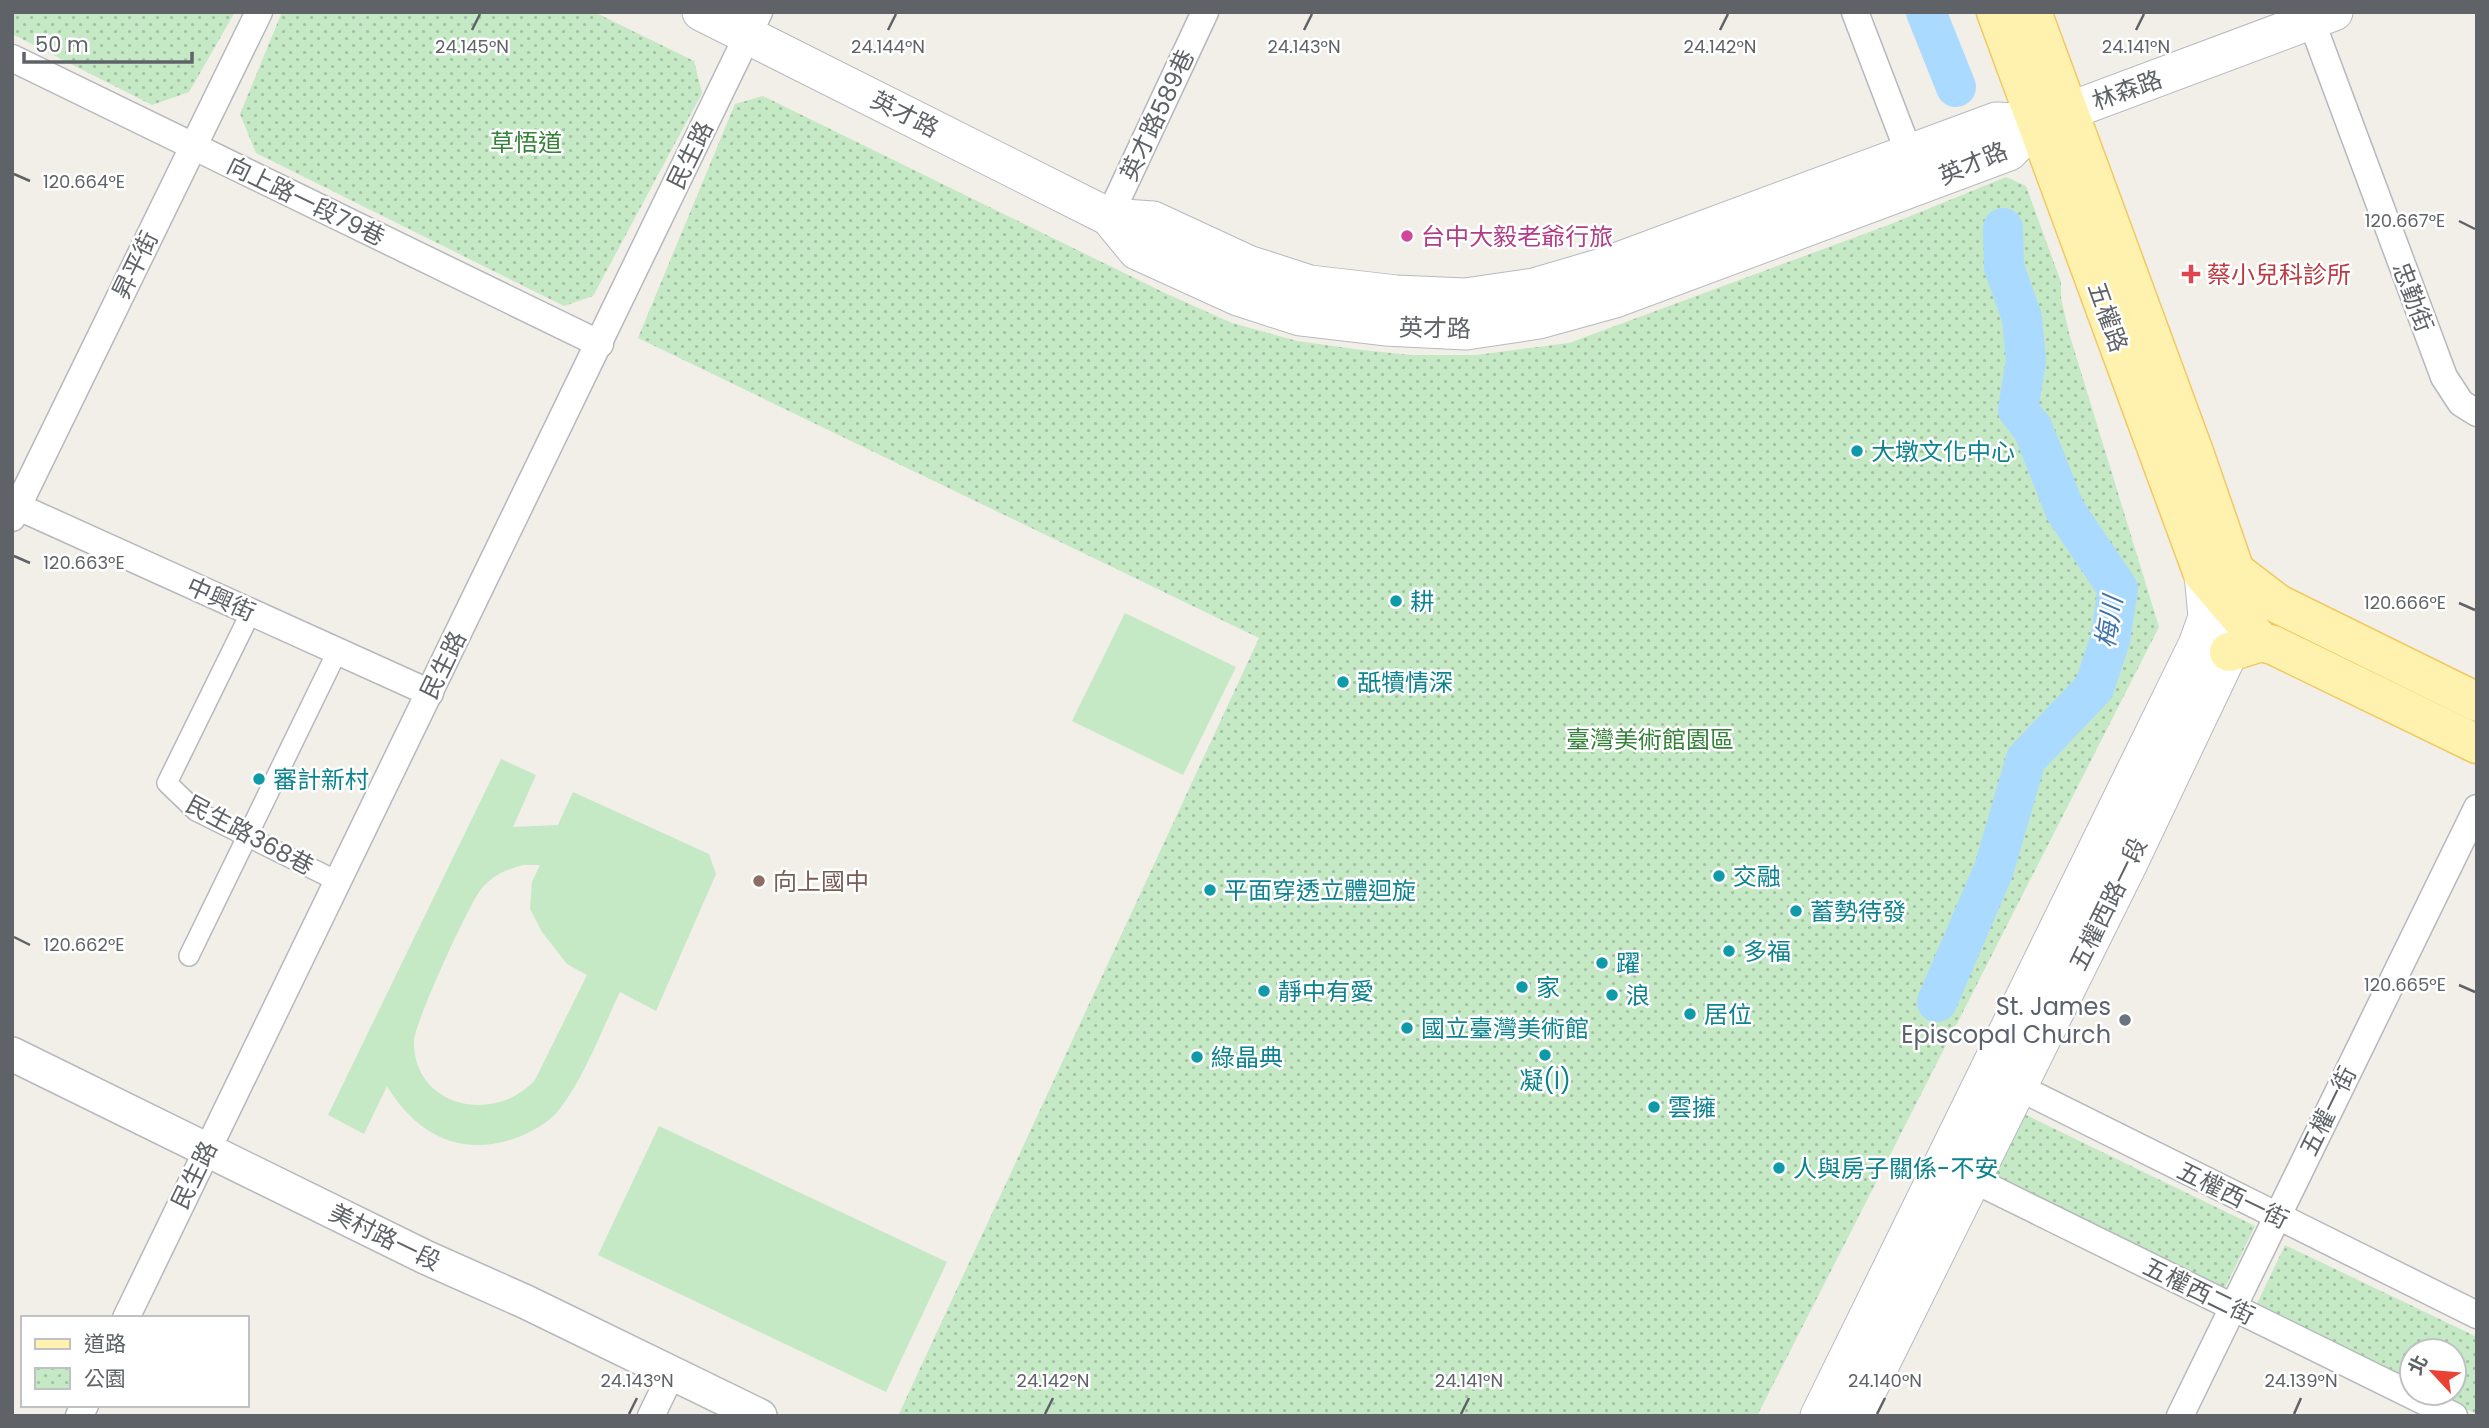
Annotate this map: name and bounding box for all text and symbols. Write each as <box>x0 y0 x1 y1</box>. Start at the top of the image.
scale bar <box>24 21 192 65</box>
text: 50 m <box>35 30 89 59</box>
text: 24.145°N <box>435 34 509 59</box>
text: 24.144°N <box>851 34 925 59</box>
text: 24.143°N <box>1267 34 1341 59</box>
text: 24.142°N <box>1684 34 1756 59</box>
text: 24.141°N <box>2102 34 2170 59</box>
street label: 英才路589巷 <box>1112 44 1202 186</box>
street label: 林森路 <box>2088 62 2166 118</box>
street label: 英才路 <box>865 83 945 145</box>
street label: 民生路 <box>659 115 721 195</box>
park label: 草悟道 <box>490 126 562 159</box>
street label: 英才路 <box>1933 134 2013 192</box>
street label: 向上路一段79巷 <box>221 148 391 254</box>
text: 120.664°E <box>43 169 125 194</box>
text: 120.667°E <box>2365 208 2445 233</box>
place label: 台中大毅老爺行旅 <box>1421 220 1613 253</box>
street label: 昇平街 <box>104 225 166 305</box>
marker: 台中大毅老爺行旅 <box>1399 228 1415 244</box>
street label: 忠勤街 <box>2385 257 2441 337</box>
place label: 蔡小兒科診所 <box>2207 258 2351 291</box>
marker: 蔡小兒科診所 <box>2181 264 2201 284</box>
street label: 五權路 <box>2080 278 2136 356</box>
street label: 英才路 <box>1399 311 1471 345</box>
place label: 大墩文化中心 <box>1871 435 2015 468</box>
marker: 大墩文化中心 <box>1849 443 1865 459</box>
text: 120.663°E <box>43 550 125 575</box>
street label: 中興街 <box>181 569 261 629</box>
place label: 耕 <box>1410 585 1434 618</box>
text: 120.666°E <box>2364 590 2446 615</box>
water label: 梅川 <box>2087 591 2131 651</box>
marker: 耕 <box>1388 593 1404 609</box>
street label: 民生路 <box>412 625 474 705</box>
place label: 舐犢情深 <box>1357 666 1453 699</box>
marker: 舐犢情深 <box>1335 674 1351 690</box>
park label: 臺灣美術館園區 <box>1566 723 1734 756</box>
place label: 審計新村 <box>273 763 369 796</box>
marker: 審計新村 <box>251 771 267 787</box>
street label: 民生路368巷 <box>180 787 320 883</box>
street label: 五權西路一段 <box>2062 832 2154 976</box>
place label: 交融 <box>1733 860 1781 893</box>
place label: 向上國中 <box>773 865 869 898</box>
marker: 交融 <box>1711 868 1727 884</box>
marker: 向上國中 <box>751 873 767 889</box>
place label: 平面穿透立體迴旋 <box>1224 874 1416 907</box>
marker: 平面穿透立體迴旋 <box>1202 882 1218 898</box>
place label: 蓄勢待發 <box>1810 895 1906 928</box>
marker: 蓄勢待發 <box>1788 903 1804 919</box>
text: 120.662°E <box>43 932 125 957</box>
place label: 多福 <box>1743 935 1791 968</box>
marker: 多福 <box>1721 943 1737 959</box>
place label: 躍 <box>1616 947 1640 980</box>
marker: 躍 <box>1594 955 1610 971</box>
place label: 家 <box>1536 971 1560 1004</box>
text: 120.665°E <box>2364 972 2446 997</box>
place label: 靜中有愛 <box>1278 975 1374 1008</box>
marker: 家 <box>1514 979 1530 995</box>
place label: 浪 <box>1626 979 1650 1012</box>
marker: 靜中有愛 <box>1256 983 1272 999</box>
marker: 浪 <box>1604 987 1620 1003</box>
place label: St. James Episcopal Church <box>1901 990 2111 1051</box>
place label: 居位 <box>1704 998 1752 1031</box>
marker: 居位 <box>1682 1006 1698 1022</box>
place label: 國立臺灣美術館 <box>1421 1012 1589 1045</box>
marker: St. James Episcopal Church <box>2117 1012 2133 1028</box>
marker: 國立臺灣美術館 <box>1399 1020 1415 1036</box>
place label: 綠晶典 <box>1211 1041 1283 1074</box>
marker: 凝(I) <box>1537 1047 1553 1063</box>
marker: 綠晶典 <box>1189 1049 1205 1065</box>
street label: 五權一街 <box>2292 1061 2364 1161</box>
place label: 凝(I) <box>1519 1064 1571 1097</box>
place label: 雲擁 <box>1668 1091 1716 1124</box>
marker: 雲擁 <box>1646 1099 1662 1115</box>
street label: 民生路 <box>163 1135 225 1215</box>
place label: 人與房子關係-不安 <box>1793 1152 1998 1185</box>
street label: 五權西一街 <box>2172 1154 2294 1236</box>
marker: 人與房子關係-不安 <box>1771 1160 1787 1176</box>
street label: 美村路一段 <box>324 1196 446 1278</box>
street label: 五權西二街 <box>2138 1250 2260 1332</box>
legend <box>21 1316 248 1407</box>
text: 道路 <box>84 1329 126 1358</box>
north arrow <box>2398 1337 2468 1407</box>
text: 北 <box>2402 1350 2434 1379</box>
text: 公園 <box>84 1364 126 1393</box>
text: 24.143°N <box>600 1368 674 1393</box>
text: 24.142°N <box>1017 1368 1089 1393</box>
text: 24.141°N <box>1435 1368 1503 1393</box>
text: 24.140°N <box>1848 1368 1922 1393</box>
text: 24.139°N <box>2264 1368 2338 1393</box>

